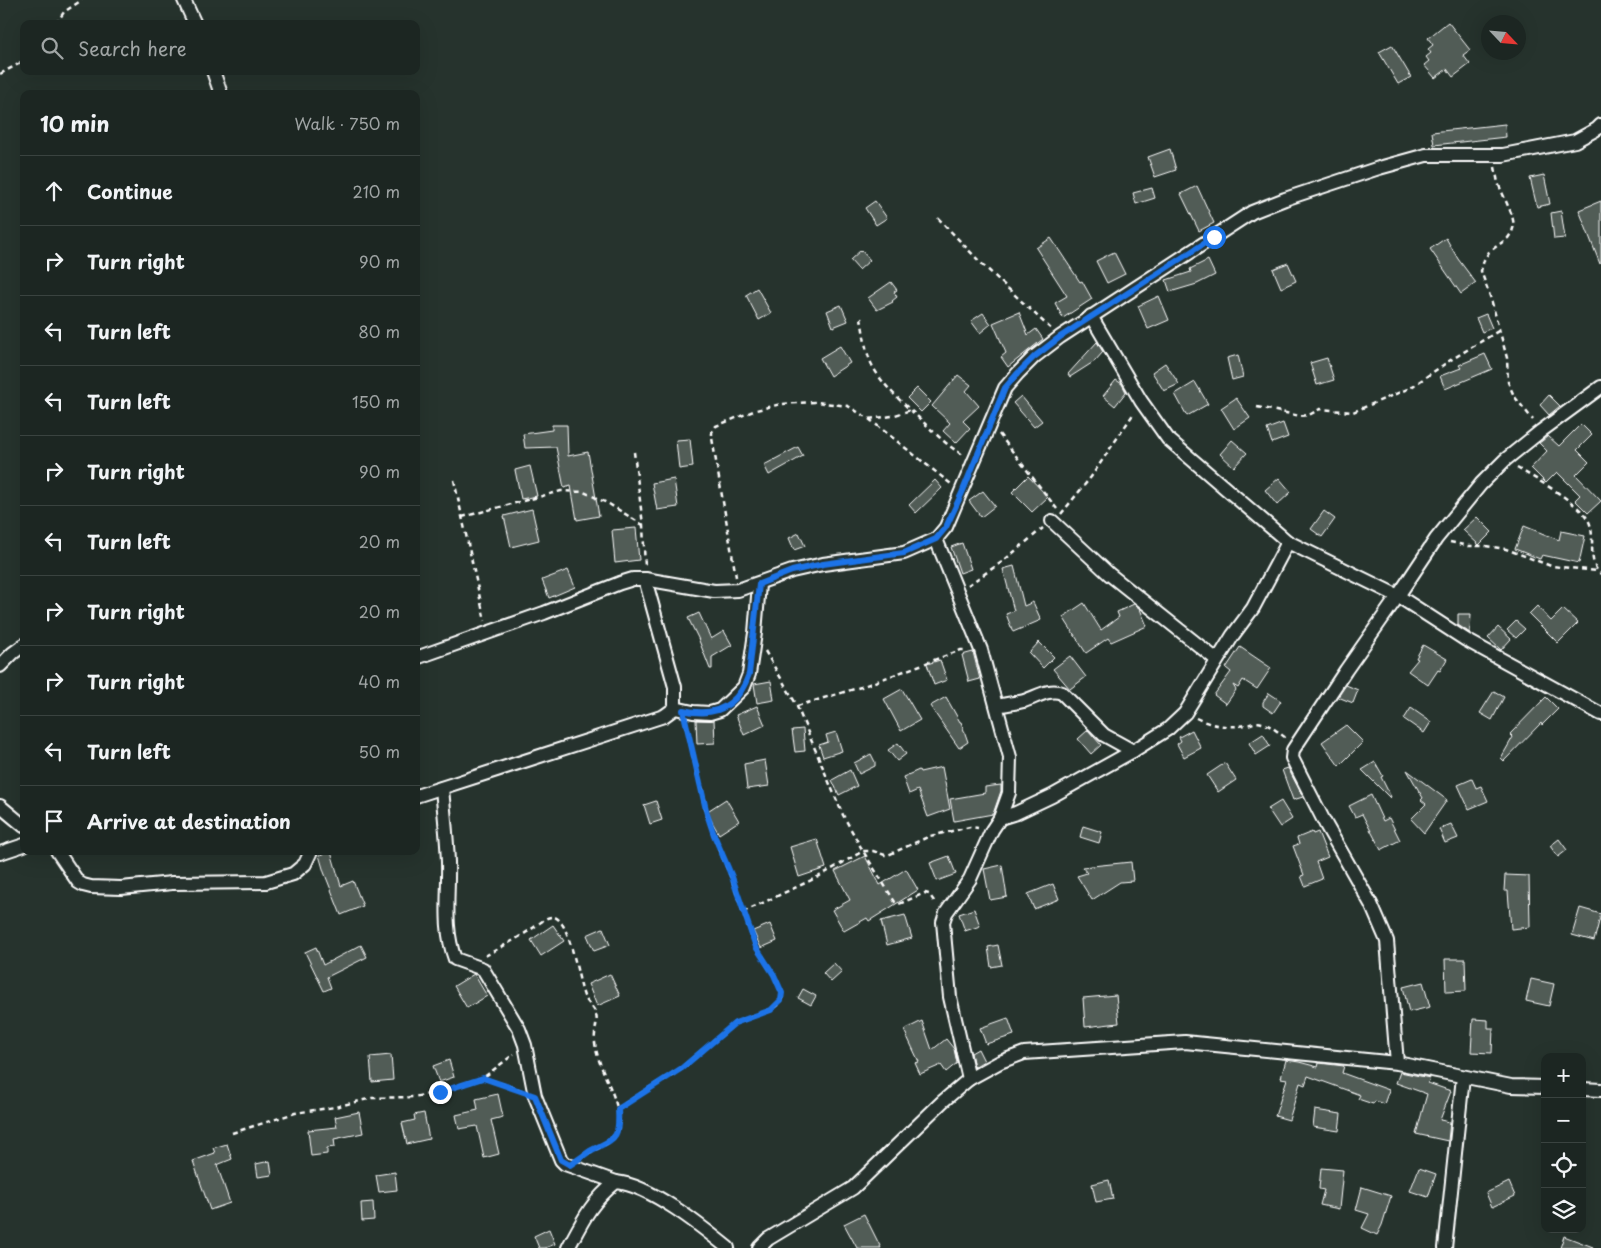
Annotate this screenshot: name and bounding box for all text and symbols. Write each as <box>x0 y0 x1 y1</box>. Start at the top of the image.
north arrow <box>1481 15 1526 60</box>
search box <box>20 20 420 75</box>
icon: search <box>38 34 66 62</box>
text: Search here <box>78 34 187 62</box>
text: 10 min <box>40 107 110 139</box>
text: Walk · 750 m <box>295 111 400 135</box>
icon: ahead <box>40 177 68 205</box>
text: Continue <box>87 177 173 205</box>
text: 210 m <box>352 179 400 203</box>
route start <box>1203 226 1226 249</box>
icon: right <box>40 247 68 275</box>
text: Turn right <box>87 247 185 275</box>
text: 90 m <box>359 249 400 273</box>
icon: left <box>40 317 68 345</box>
text: Turn left <box>87 317 171 345</box>
text: 80 m <box>358 319 400 343</box>
icon: left <box>40 387 68 415</box>
text: Turn left <box>87 387 171 415</box>
text: 150 m <box>352 389 400 413</box>
icon: right <box>40 457 68 485</box>
text: Turn right <box>87 457 185 485</box>
text: 90 m <box>359 459 400 483</box>
icon: left <box>40 527 68 555</box>
text: Turn left <box>87 527 171 555</box>
text: 20 m <box>359 529 400 553</box>
icon: right <box>40 597 68 625</box>
text: Turn right <box>87 597 185 625</box>
text: 20 m <box>359 599 400 623</box>
icon: right <box>40 667 68 695</box>
text: Turn right <box>87 667 185 695</box>
text: 40 m <box>358 669 400 693</box>
icon: left <box>40 737 68 765</box>
text: Turn left <box>87 737 171 765</box>
text: 50 m <box>359 739 400 763</box>
icon: arrive <box>40 807 68 835</box>
text: Arrive at destination <box>87 807 291 835</box>
map controls <box>1541 1053 1586 1233</box>
button: + <box>1541 1053 1586 1098</box>
route end <box>429 1081 452 1104</box>
button: − <box>1541 1098 1586 1143</box>
button: locate <box>1541 1143 1586 1188</box>
button: layers <box>1541 1188 1586 1233</box>

